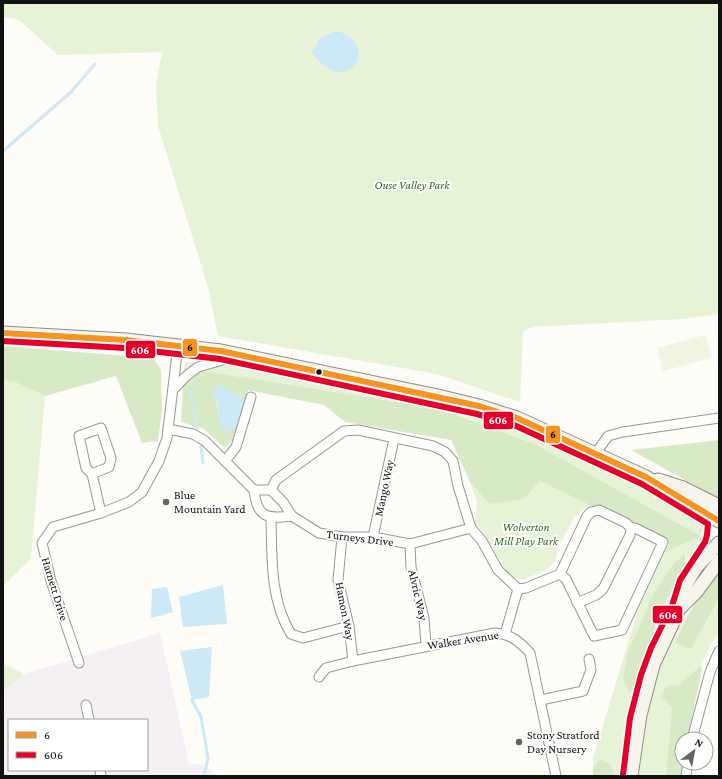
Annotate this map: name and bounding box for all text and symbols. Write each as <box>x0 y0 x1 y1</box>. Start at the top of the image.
park label: Ouse Valley Park <box>375 178 450 192</box>
line badge: 6 <box>182 338 198 357</box>
line badge: 606 <box>125 340 156 359</box>
text: 6 <box>187 341 193 353</box>
text: 606 <box>131 344 149 356</box>
unlabelled marker <box>314 367 324 377</box>
line badge: 606 <box>483 411 514 430</box>
text: 606 <box>489 414 507 426</box>
line badge: 6 <box>545 425 561 444</box>
text: 6 <box>550 428 556 440</box>
street label: Mango Way <box>371 458 397 518</box>
place label: Blue Mountain Yard <box>174 488 246 516</box>
marker: Blue Mountain Yard <box>161 497 171 507</box>
park label: Wolverton Mill Play Park <box>493 520 559 548</box>
street label: Turneys Drive <box>326 527 394 549</box>
street label: Harnett Drive <box>39 556 71 622</box>
street label: Alvric Way <box>405 568 431 622</box>
street label: Hamon Way <box>332 581 358 642</box>
line badge: 606 <box>652 605 683 624</box>
text: 606 <box>659 609 677 621</box>
street label: Walker Avenue <box>426 627 500 653</box>
legend <box>8 719 148 771</box>
text: 6 <box>44 728 50 742</box>
place label: Stony Stratford Day Nursery <box>527 728 600 756</box>
north arrow <box>674 731 714 771</box>
text: N <box>693 735 706 750</box>
marker: Stony Stratford Day Nursery <box>514 737 524 747</box>
text: 606 <box>44 748 63 762</box>

